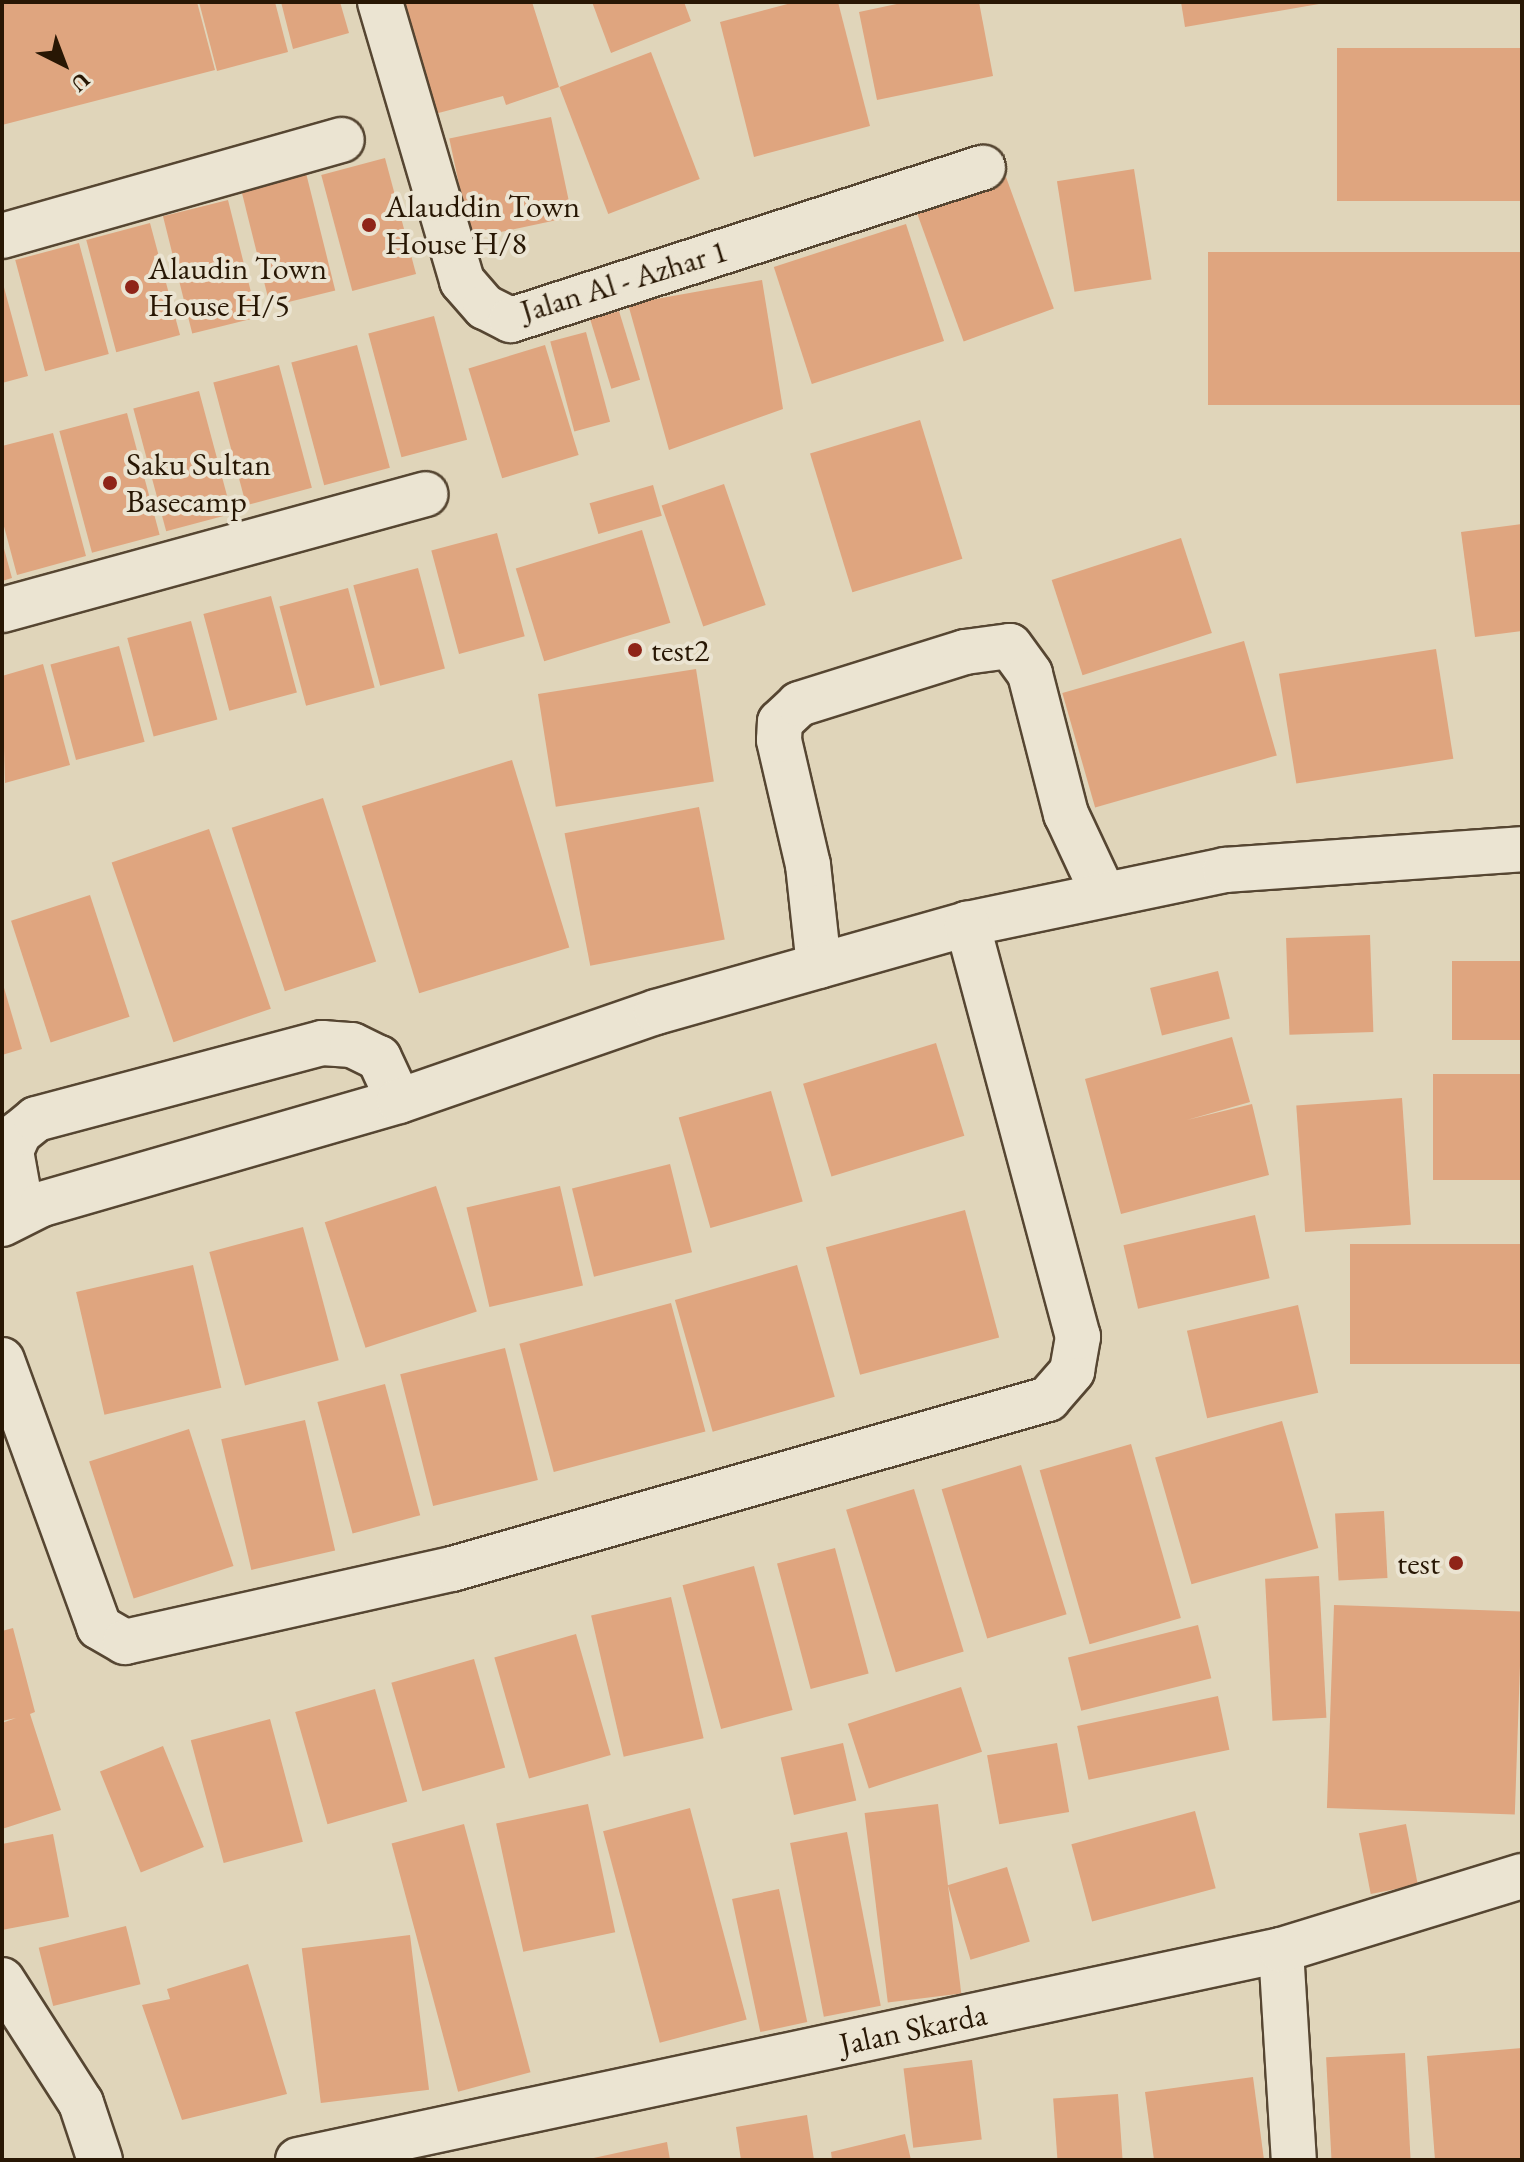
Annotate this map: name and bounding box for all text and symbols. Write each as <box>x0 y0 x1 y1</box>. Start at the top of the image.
north arrow <box>24 24 104 104</box>
text: U <box>65 66 96 98</box>
place label: Alauddin Town House H/8 <box>385 188 580 263</box>
marker: Alauddin Town House H/8 <box>360 216 378 234</box>
street label: Jalan Al - Azhar 1 <box>516 231 732 331</box>
place label: Alaudin Town House H/5 <box>148 250 327 325</box>
marker: Alaudin Town House H/5 <box>123 278 141 296</box>
place label: Saku Sultan Basecamp <box>126 446 271 521</box>
marker: Saku Sultan Basecamp <box>101 474 119 492</box>
place label: test2 <box>651 631 709 669</box>
marker: test2 <box>626 641 644 659</box>
place label: test <box>1397 1544 1440 1582</box>
marker: test <box>1447 1554 1465 1572</box>
street label: Jalan Skarda <box>836 1995 990 2063</box>

